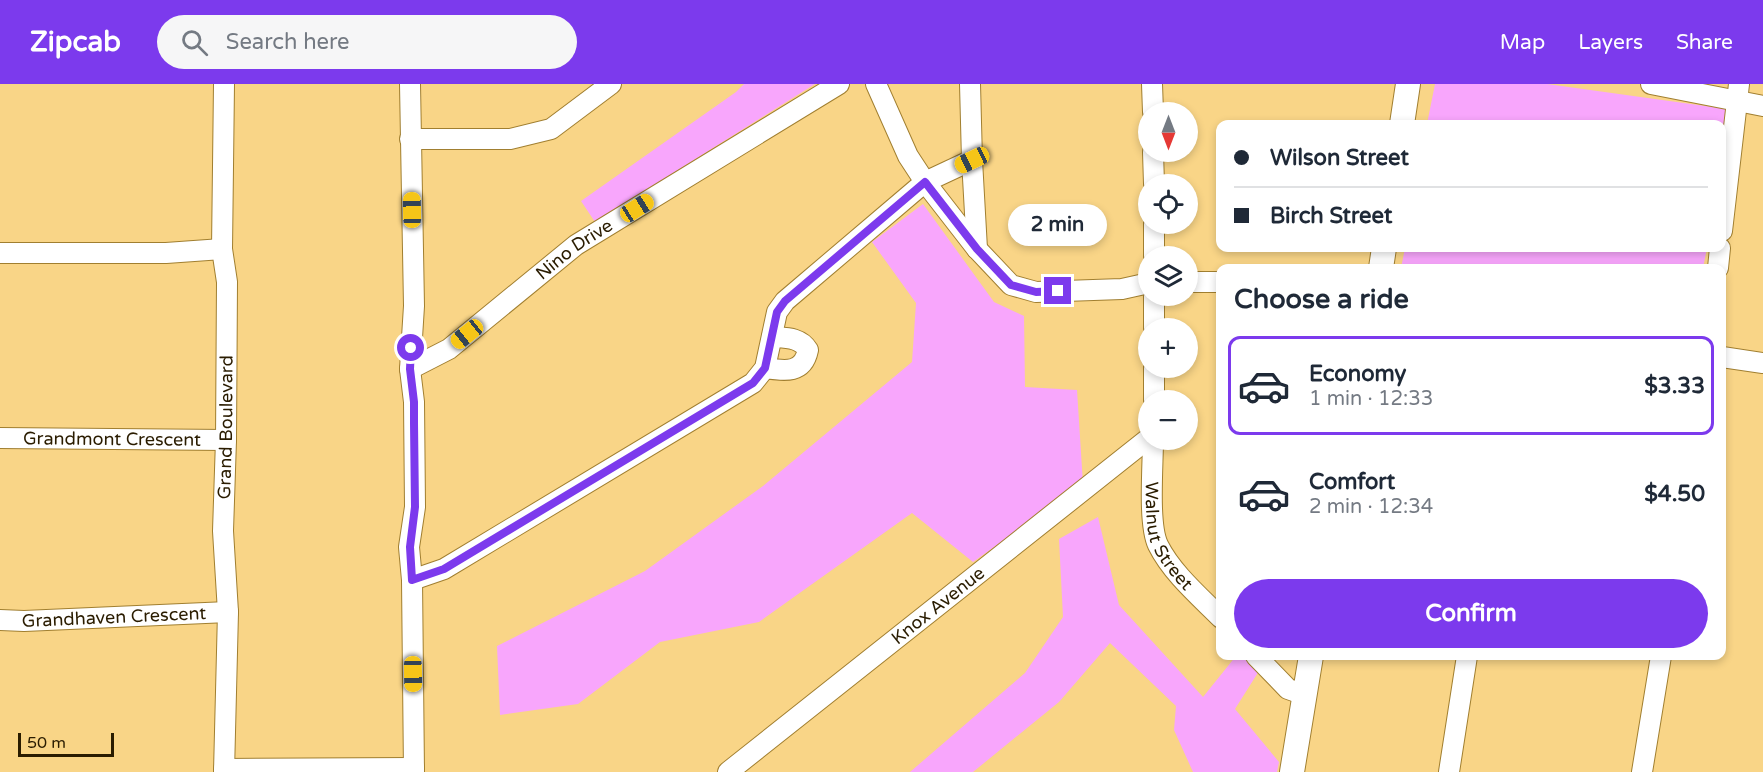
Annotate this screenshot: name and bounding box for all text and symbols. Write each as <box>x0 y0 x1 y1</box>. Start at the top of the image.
search box <box>157 15 577 69</box>
text: Zipcab <box>30 25 121 59</box>
icon: search <box>178 26 211 59</box>
text: Search here <box>226 29 350 55</box>
text: Map <box>1500 30 1545 55</box>
text: Layers <box>1578 30 1643 55</box>
text: Share <box>1676 30 1733 55</box>
north arrow <box>1138 102 1198 162</box>
map controls <box>1138 102 1198 450</box>
car <box>952 144 992 176</box>
text: Wilson Street <box>1270 145 1409 171</box>
button: locate <box>1138 174 1198 234</box>
car <box>617 191 657 225</box>
car <box>403 192 421 228</box>
text: Birch Street <box>1270 203 1392 229</box>
callout: 2 min <box>1008 204 1108 246</box>
text: 2 min <box>1031 213 1084 237</box>
street label: Nino Drive <box>531 214 617 284</box>
button: layers <box>1138 246 1198 306</box>
route end <box>1044 277 1071 304</box>
text: Choose a ride <box>1234 283 1409 316</box>
car <box>447 316 487 352</box>
button: + <box>1138 318 1198 378</box>
route start <box>397 334 424 361</box>
street label: Grand Boulevard <box>213 355 238 500</box>
icon: car <box>1237 359 1291 413</box>
text: Economy <box>1309 361 1406 387</box>
text: $3.33 <box>1644 373 1705 399</box>
text: 1 min · 12:33 <box>1309 387 1433 411</box>
button: − <box>1138 390 1198 450</box>
street label: Grandmont Crescent <box>23 427 201 451</box>
icon: car <box>1237 467 1291 521</box>
text: Comfort <box>1309 469 1395 495</box>
street label: Walnut Street <box>1141 481 1198 595</box>
text: $4.50 <box>1644 481 1705 507</box>
text: 2 min · 12:34 <box>1309 495 1433 519</box>
street label: Knox Avenue <box>887 562 989 649</box>
button: Confirm <box>1234 579 1708 648</box>
street label: Grandhaven Crescent <box>21 602 207 632</box>
car <box>404 656 422 692</box>
scale bar <box>18 730 114 758</box>
text: 50 m <box>27 733 66 753</box>

